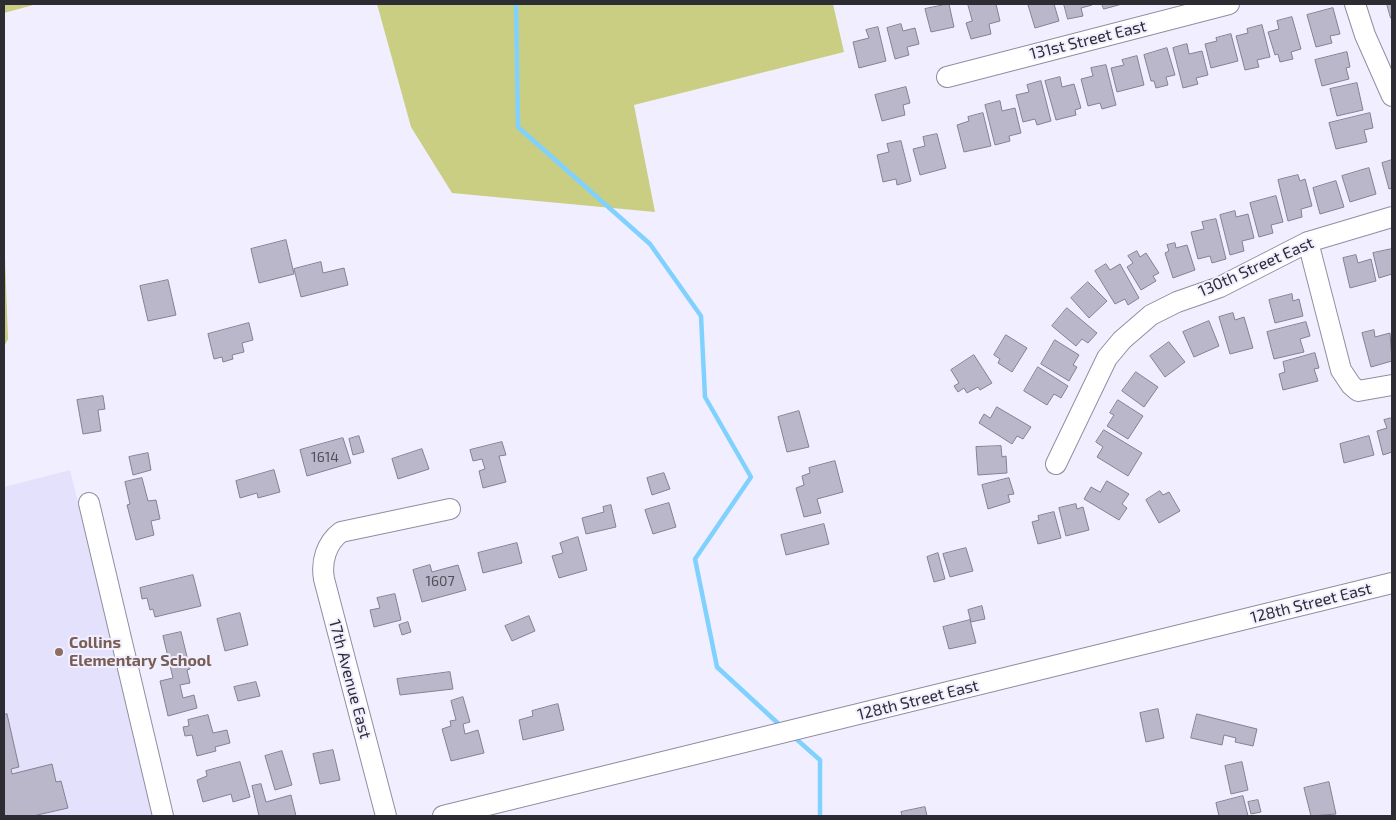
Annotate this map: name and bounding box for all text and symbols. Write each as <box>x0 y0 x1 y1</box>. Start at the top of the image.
street label: 131st Street East <box>1028 16 1148 64</box>
street label: 130th Street East <box>1196 233 1316 301</box>
house number: 1614 <box>311 449 339 465</box>
house number: 1607 <box>425 573 455 589</box>
street label: 128th Street East <box>1249 579 1373 627</box>
street label: 17th Avenue East <box>325 617 375 741</box>
place label: Collins Elementary School <box>69 633 212 671</box>
marker: Collins Elementary School <box>53 646 65 658</box>
street label: 128th Street East <box>856 676 980 724</box>

